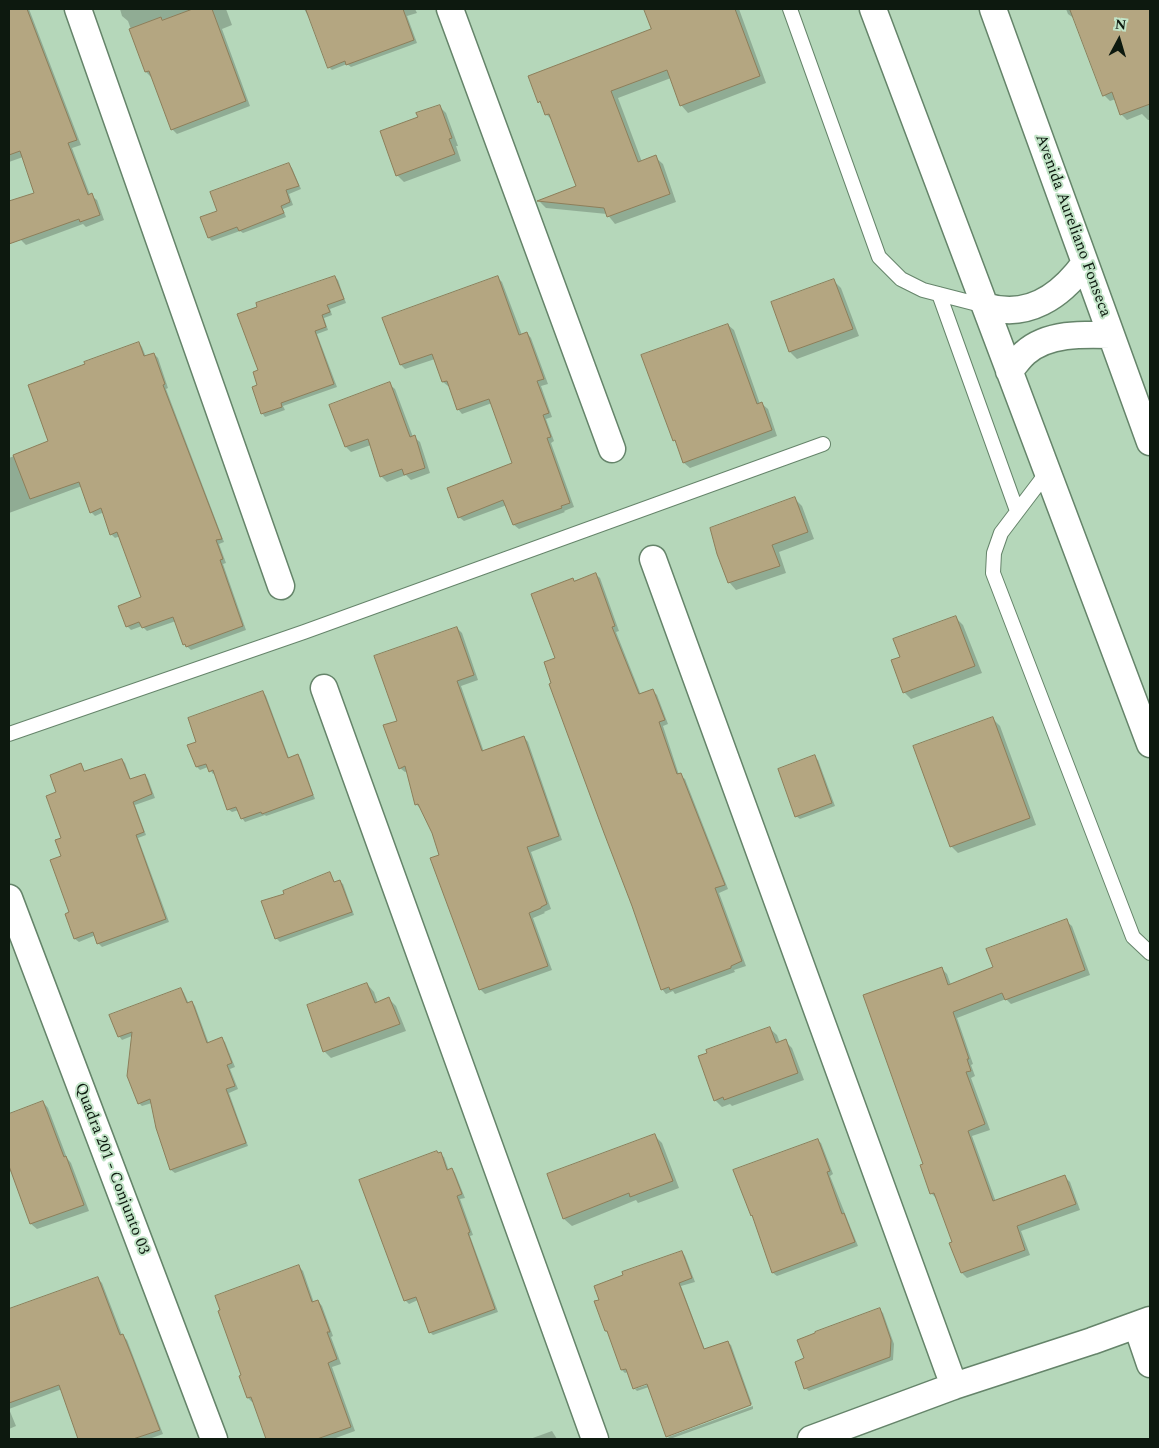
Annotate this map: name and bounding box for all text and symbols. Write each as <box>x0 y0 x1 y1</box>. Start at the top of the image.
text: N <box>1114 14 1127 36</box>
north arrow <box>1094 15 1144 65</box>
street label: Avenida Aureliano Fonseca <box>1030 132 1114 320</box>
street label: Quadra 201 - Conjunto 03 <box>69 1081 153 1257</box>

